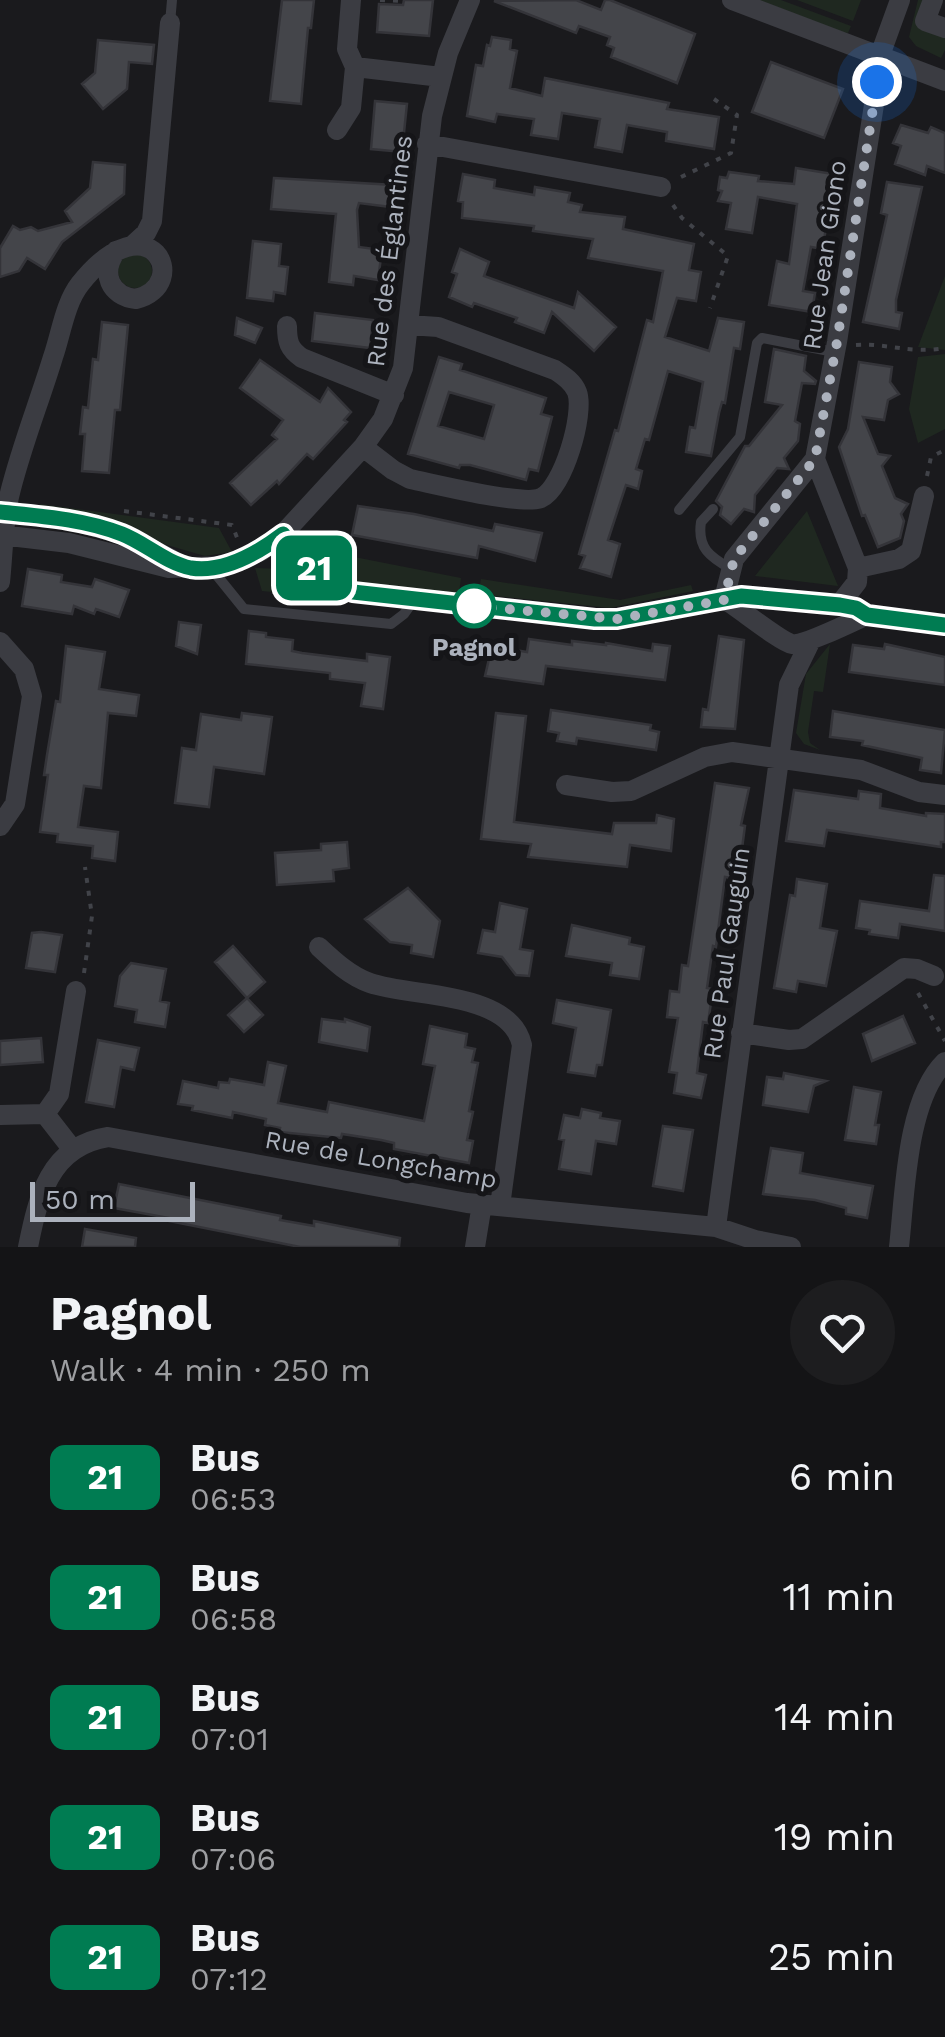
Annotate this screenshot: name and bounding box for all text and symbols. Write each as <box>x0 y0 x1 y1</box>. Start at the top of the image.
your location <box>852 57 902 107</box>
street label: Rue des Églantines <box>361 134 418 368</box>
street label: Rue Jean Giono <box>797 159 852 352</box>
line badge: 21 <box>269 536 359 600</box>
text: 21 <box>296 547 332 589</box>
marker: Pagnol <box>453 585 495 627</box>
place label: Pagnol <box>432 633 517 662</box>
street label: Rue Paul Gauguin <box>697 845 756 1061</box>
street label: Rue de Longchamp <box>263 1125 499 1194</box>
scale bar <box>30 1177 195 1222</box>
text: 50 m <box>45 1183 115 1216</box>
button: heart <box>790 1280 895 1385</box>
text: Pagnol <box>50 1285 211 1342</box>
text: Walk · 4 min · 250 m <box>50 1351 371 1389</box>
text: Bus <box>190 1436 260 1480</box>
text: 6 min <box>789 1455 895 1499</box>
text: 21 <box>87 1456 123 1498</box>
text: 06:53 <box>190 1480 276 1518</box>
text: Bus <box>190 1556 260 1600</box>
text: 11 min <box>783 1575 895 1619</box>
text: 21 <box>87 1576 123 1618</box>
text: 06:58 <box>190 1600 277 1638</box>
text: Bus <box>190 1676 260 1720</box>
text: 14 min <box>774 1695 895 1739</box>
text: 21 <box>87 1696 123 1738</box>
text: 07:01 <box>190 1720 269 1758</box>
text: Bus <box>190 1796 260 1840</box>
text: 19 min <box>774 1815 895 1859</box>
text: 21 <box>87 1816 123 1858</box>
text: 07:06 <box>190 1840 276 1878</box>
text: Bus <box>190 1916 260 1960</box>
text: 25 min <box>768 1935 895 1979</box>
text: 21 <box>87 1936 123 1978</box>
text: 07:12 <box>190 1960 268 1998</box>

